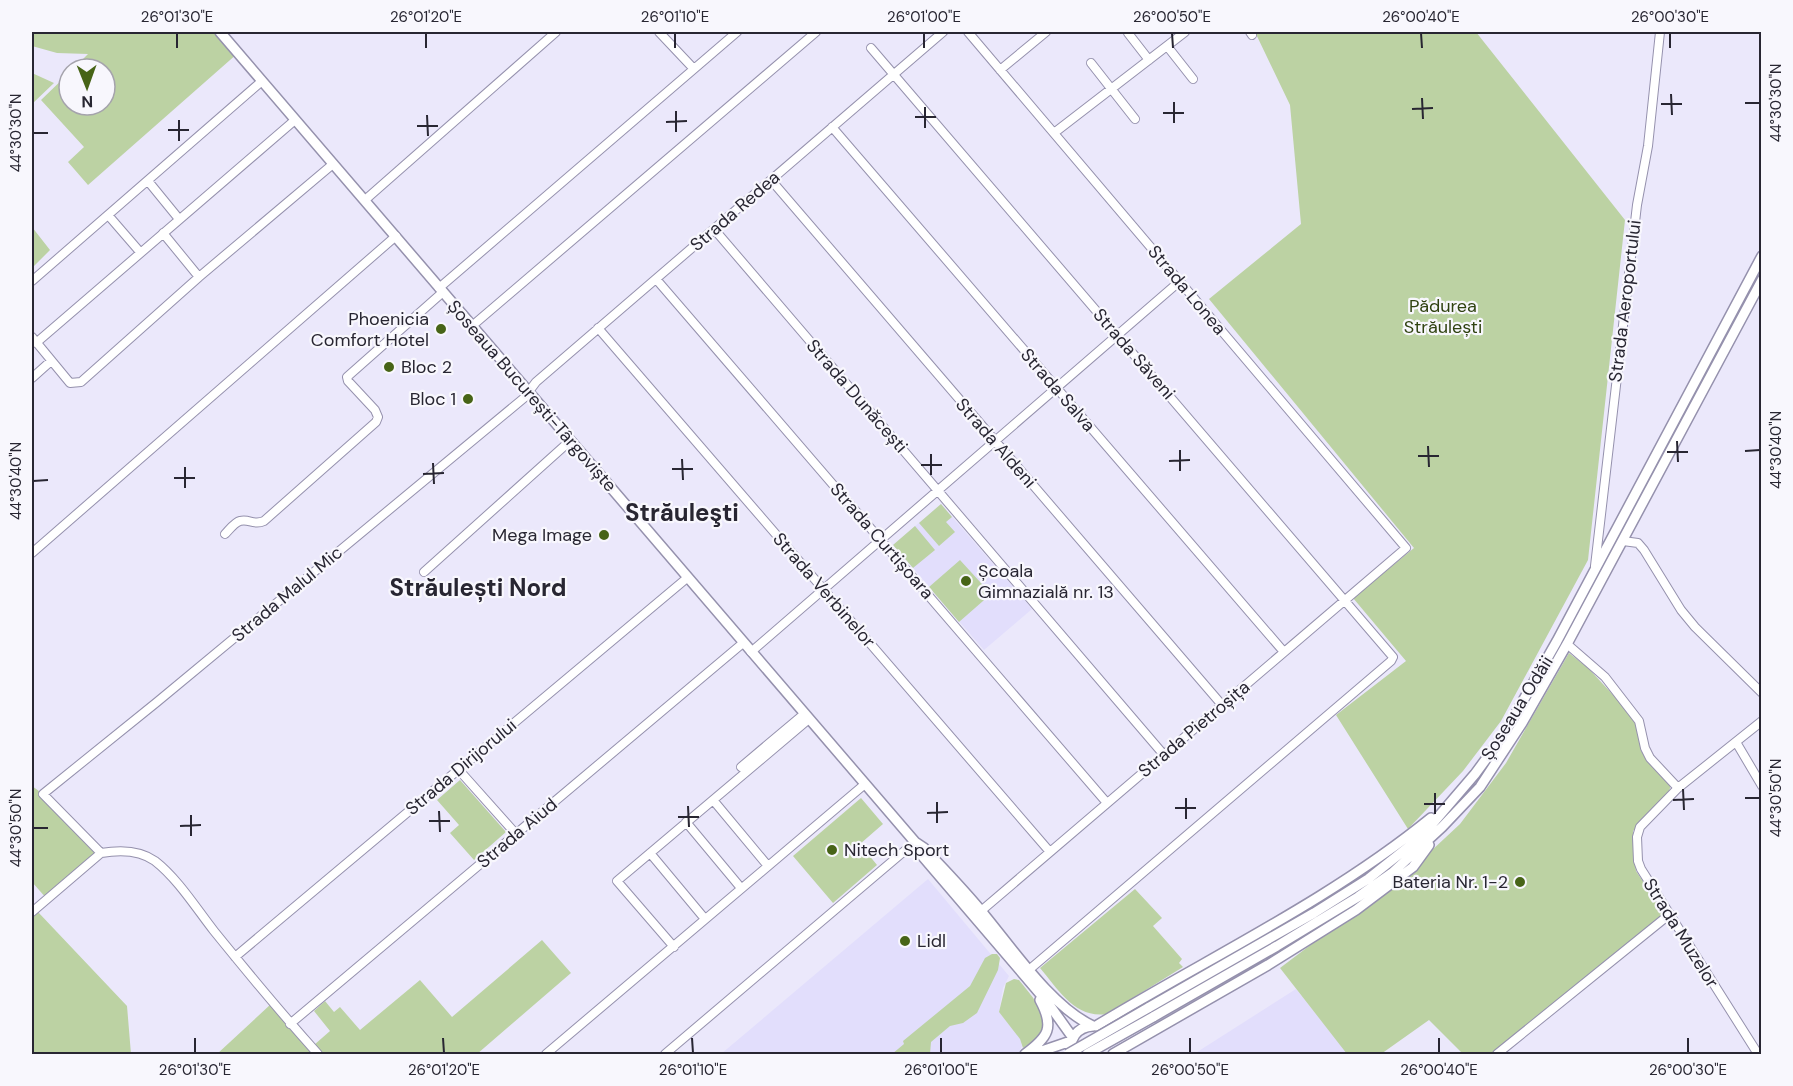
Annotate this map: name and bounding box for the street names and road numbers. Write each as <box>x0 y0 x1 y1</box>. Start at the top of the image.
street label: Strada Redea <box>685 165 785 257</box>
street label: Strada Aeroportului <box>1603 219 1647 383</box>
street label: Strada Lonea <box>1142 240 1232 340</box>
street label: Șoseaua București-Târgoviște <box>442 295 622 497</box>
street label: Strada Săveni <box>1088 303 1180 405</box>
street label: Strada Dunăcești <box>801 334 913 458</box>
street label: Strada Salva <box>1015 343 1101 437</box>
street label: Strada Aldeni <box>950 393 1042 493</box>
street label: Strada Curtișoara <box>825 478 939 604</box>
street label: Strada Verbinelor <box>767 527 881 653</box>
street label: Strada Malul Mic <box>227 541 347 647</box>
street label: Șoseaua Odăii <box>1475 651 1559 765</box>
street label: Strada Pietroșița <box>1133 675 1255 783</box>
street label: Strada Dirijorului <box>400 713 522 821</box>
street label: Strada Aiud <box>472 792 562 874</box>
street label: Strada Muzelor <box>1638 874 1724 993</box>

